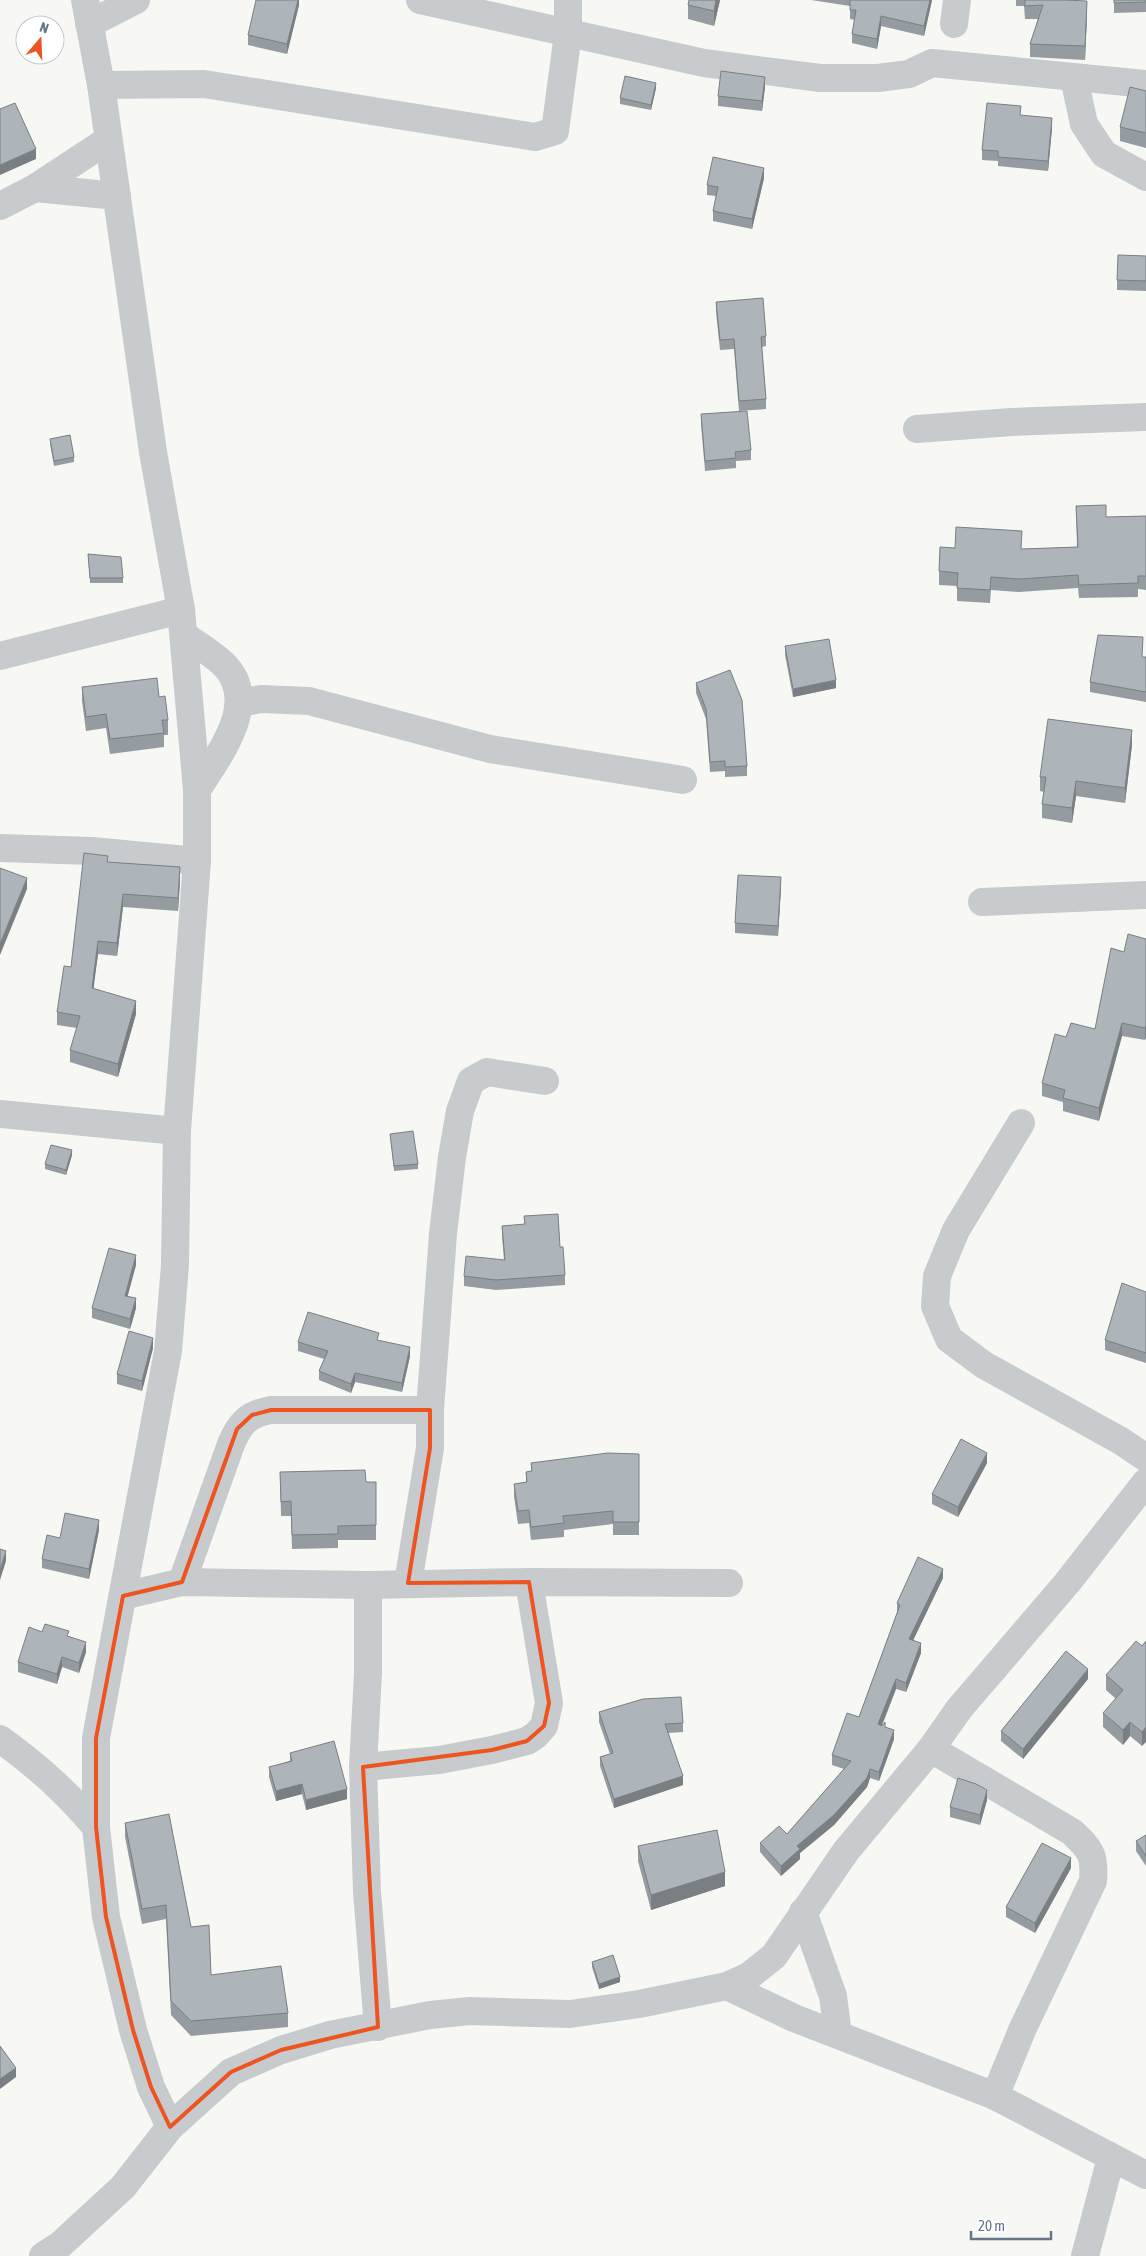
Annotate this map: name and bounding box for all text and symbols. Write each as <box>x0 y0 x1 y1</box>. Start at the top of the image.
north arrow <box>15 15 65 65</box>
text: N <box>38 19 51 37</box>
scale bar <box>971 2208 1051 2240</box>
text: 20 m <box>978 2217 1005 2234</box>

